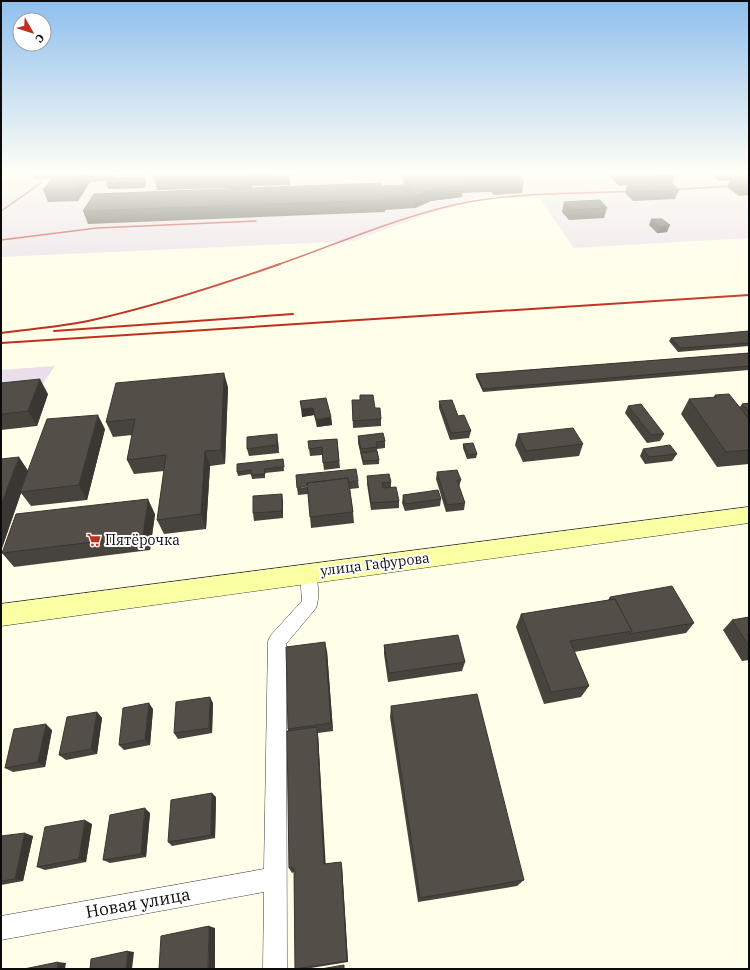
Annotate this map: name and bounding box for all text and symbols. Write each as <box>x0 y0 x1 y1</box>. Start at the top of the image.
north arrow <box>12 12 52 52</box>
text: С <box>32 31 48 46</box>
place label: Пятёрочка <box>105 531 180 549</box>
supermarket icon: Пятёрочка <box>86 532 102 548</box>
street label: улица Гафурова <box>319 548 431 580</box>
street label: Новая улица <box>84 883 192 923</box>

